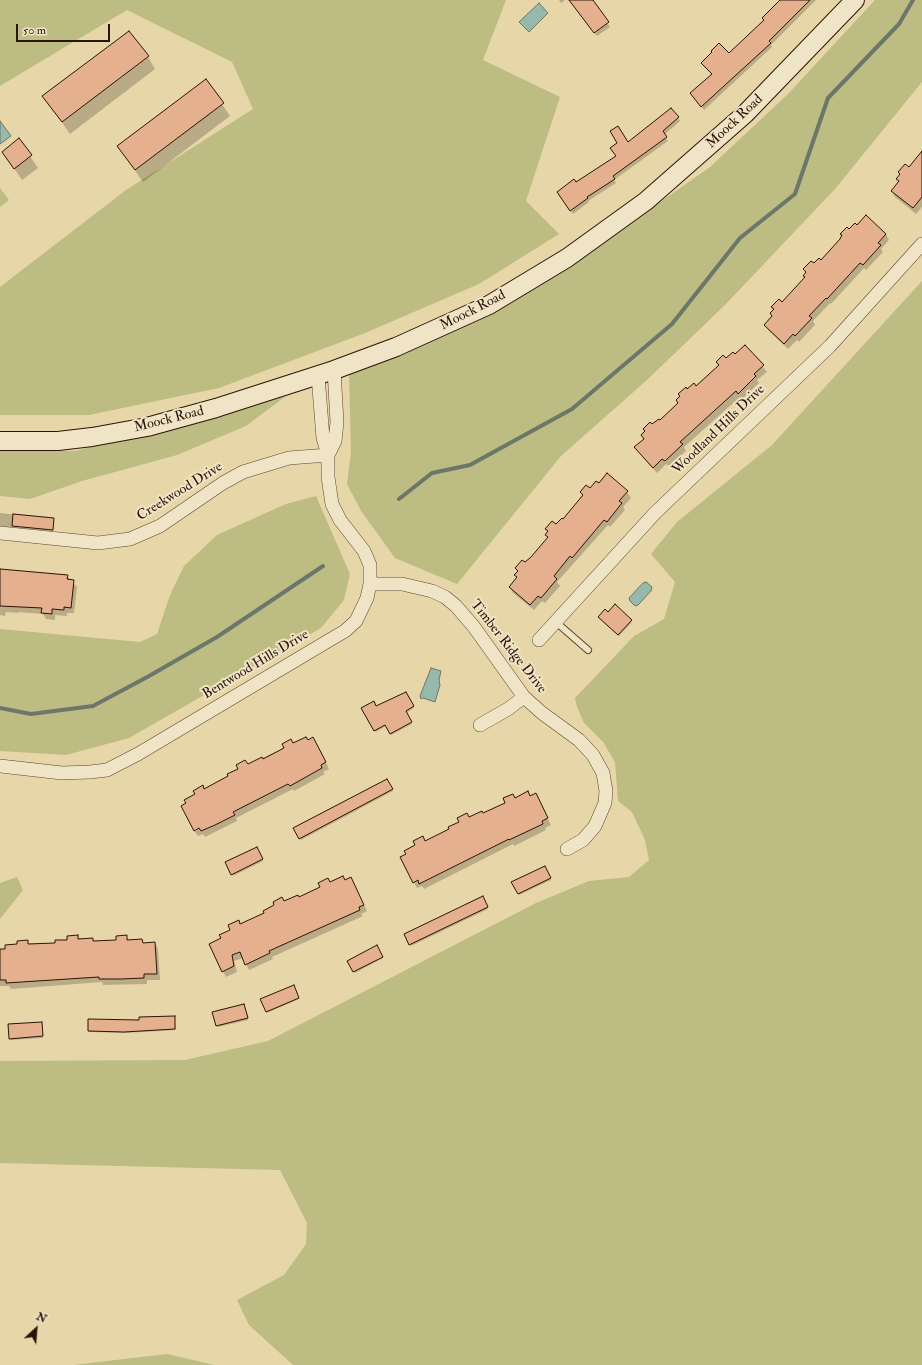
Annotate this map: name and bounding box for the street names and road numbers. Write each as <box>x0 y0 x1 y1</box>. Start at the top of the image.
street label: Moock Road <box>703 92 767 152</box>
street label: Moock Road <box>437 287 509 335</box>
street label: Woodland Hills Drive <box>669 382 769 478</box>
street label: Moock Road <box>132 403 206 437</box>
street label: Creekwood Drive <box>134 459 226 525</box>
street label: Timber Ridge Drive <box>466 597 550 697</box>
street label: Bentwood Hills Drive <box>200 627 312 703</box>

